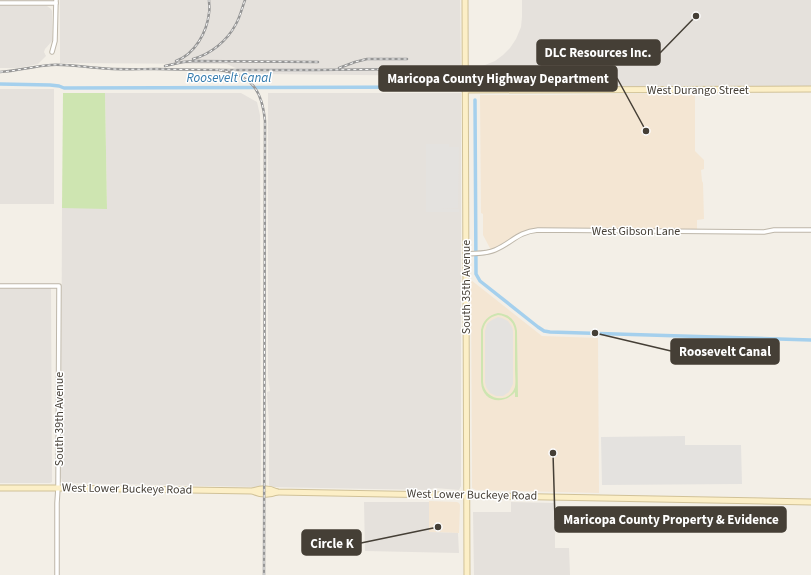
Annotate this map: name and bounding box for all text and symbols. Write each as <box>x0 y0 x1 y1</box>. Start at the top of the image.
callout: DLC Resources Inc. <box>537 40 660 65</box>
text: DLC Resources Inc. <box>545 44 652 62</box>
callout: Maricopa County Highway Department <box>379 66 617 91</box>
water label: Roosevelt Canal <box>187 69 272 87</box>
text: Maricopa County Highway Department <box>387 70 609 88</box>
street label: West Durango Street <box>647 82 749 99</box>
street label: West Gibson Lane <box>592 223 680 240</box>
street label: South 35th Avenue <box>458 240 475 334</box>
callout: Roosevelt Canal <box>671 339 779 364</box>
text: Roosevelt Canal <box>679 343 771 361</box>
street label: South 39th Avenue <box>51 372 68 466</box>
street label: West Lower Buckeye Road <box>62 479 192 499</box>
street label: West Lower Buckeye Road <box>407 485 537 505</box>
callout: Maricopa County Property & Evidence <box>555 507 786 532</box>
text: Maricopa County Property & Evidence <box>563 511 779 529</box>
callout: Circle K <box>302 530 361 555</box>
text: Circle K <box>310 535 355 553</box>

